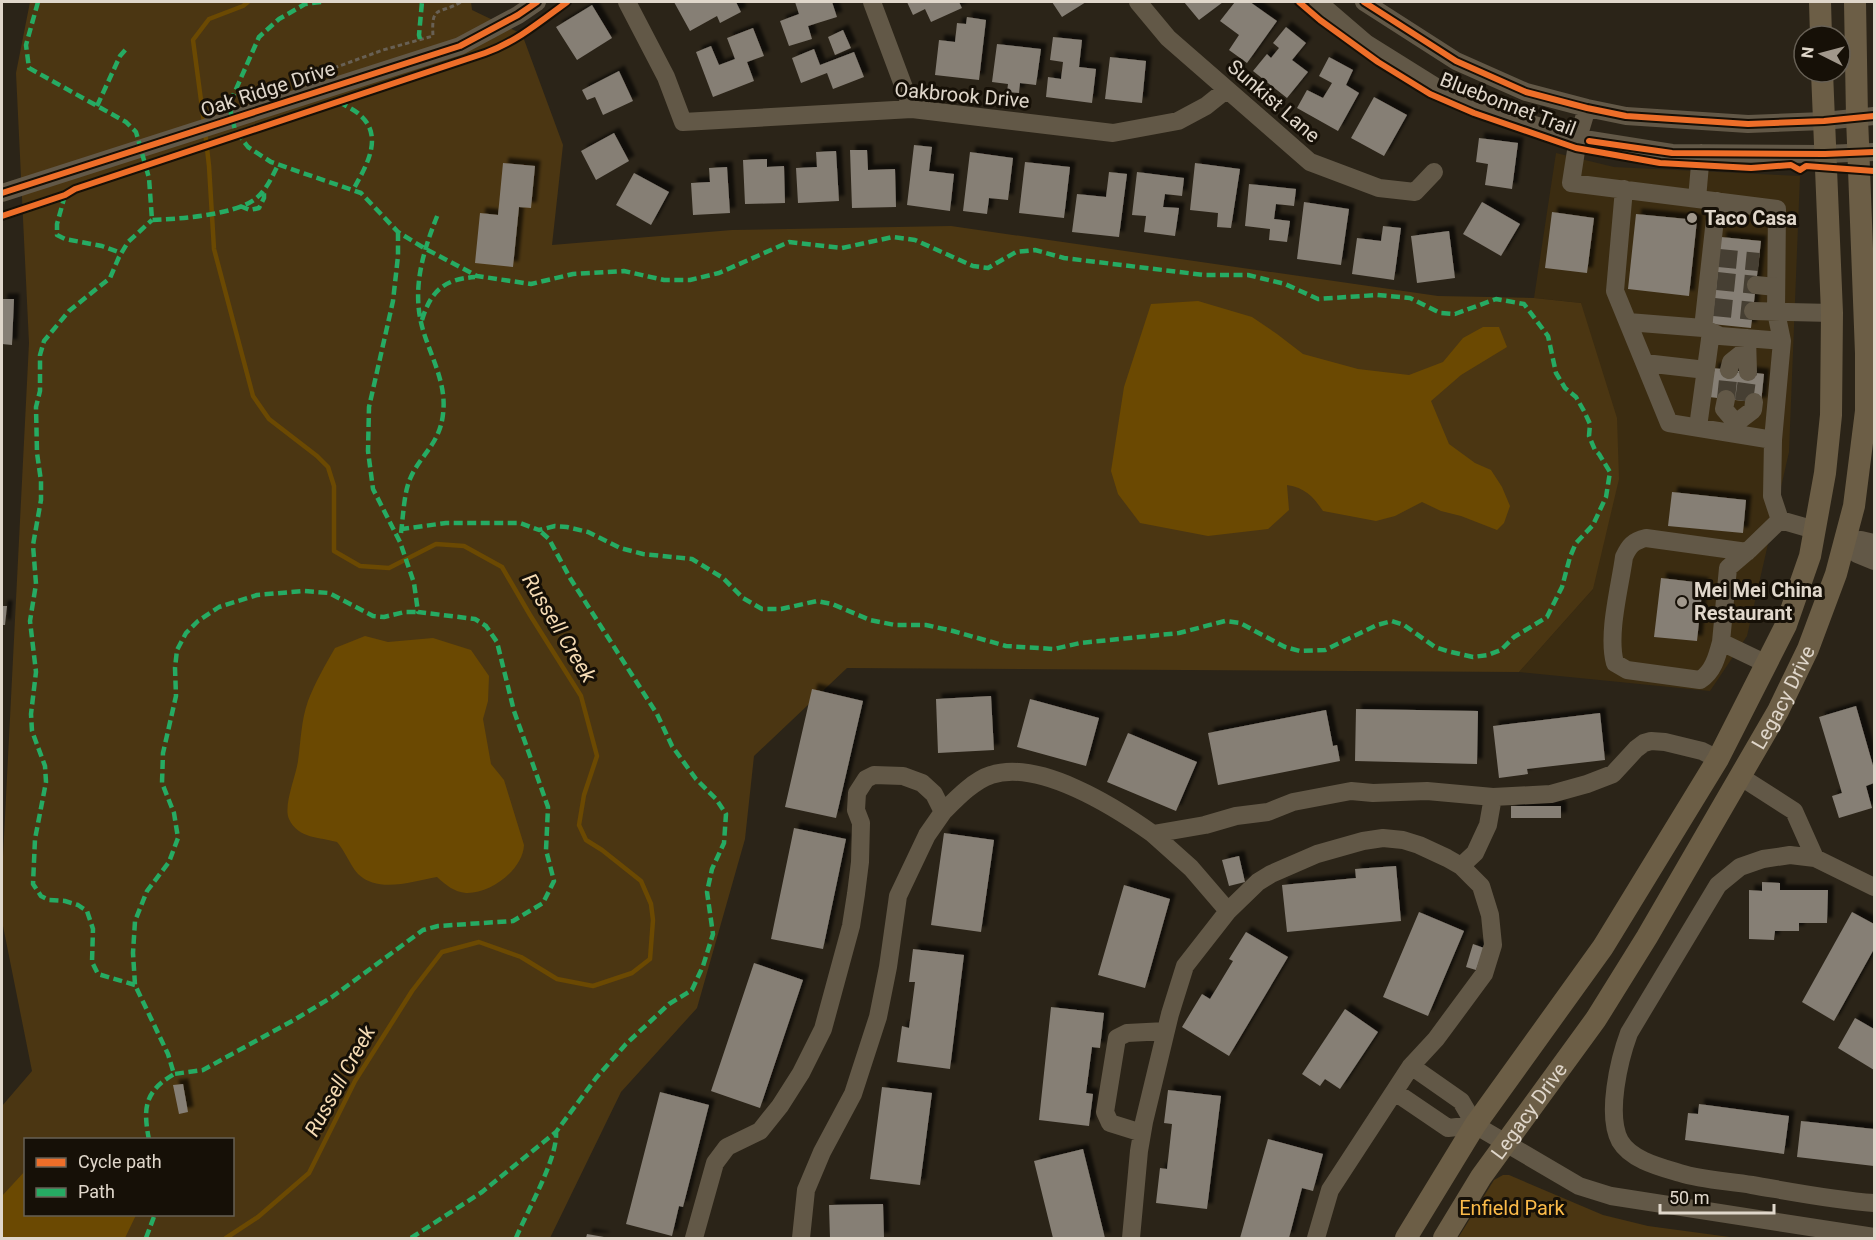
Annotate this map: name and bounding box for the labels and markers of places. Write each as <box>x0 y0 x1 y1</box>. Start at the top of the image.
place label: Taco Casa <box>1704 206 1797 230</box>
marker: Taco Casa <box>1685 211 1699 225</box>
place label: Mei Mei China Restaurant <box>1694 578 1823 625</box>
marker: Mei Mei China Restaurant <box>1675 595 1689 609</box>

